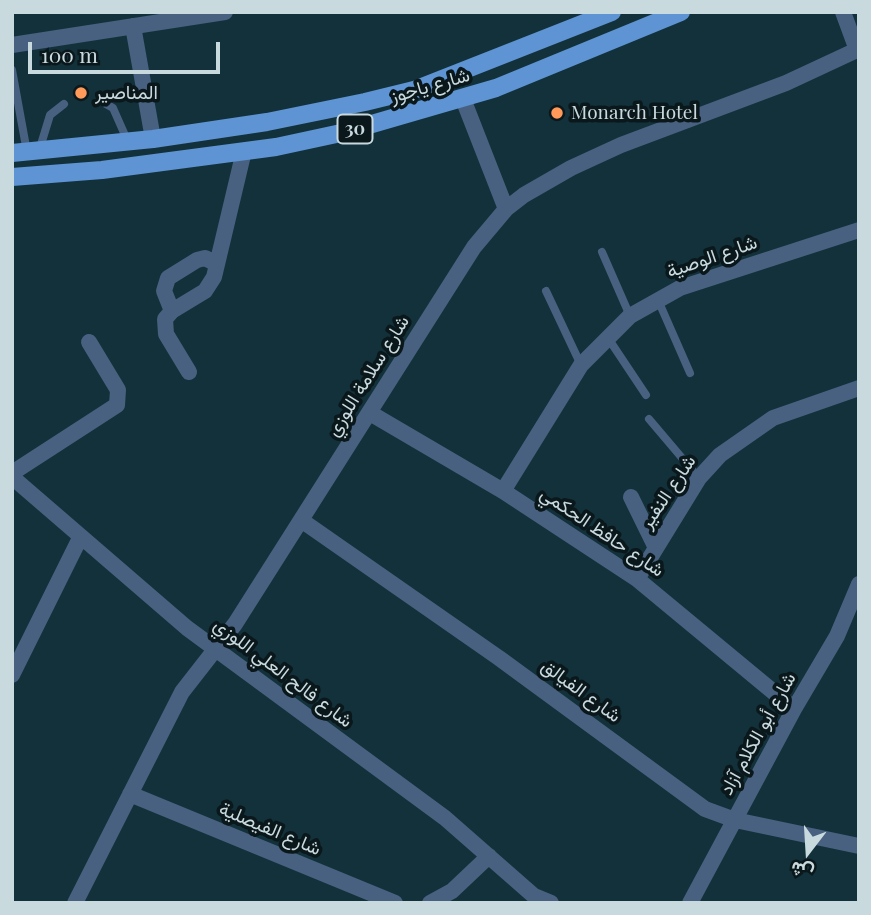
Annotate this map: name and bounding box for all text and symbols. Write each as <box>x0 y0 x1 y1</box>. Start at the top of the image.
scale bar <box>32 28 224 72</box>
text: 100 m <box>41 40 98 68</box>
street label: شارع ياجوز <box>388 64 472 108</box>
place label: المناصير <box>95 82 158 104</box>
marker: المناصير <box>73 85 89 101</box>
place label: Monarch Hotel <box>571 102 698 124</box>
marker: Monarch Hotel <box>549 105 565 121</box>
road number: 30 <box>338 114 372 144</box>
street label: شارع الوصية <box>664 231 760 283</box>
street label: شارع سلامة اللوزي <box>322 311 414 441</box>
street label: شارع النفير <box>635 451 701 533</box>
street label: شارع حافظ الحكمي <box>536 482 668 582</box>
street label: شارع فالح العلي اللوزي <box>209 613 357 733</box>
street label: شارع الفيالق <box>537 655 625 727</box>
street label: شارع أبو الكلام آزاد <box>715 669 801 799</box>
street label: شارع الفيصلية <box>216 797 324 861</box>
north arrow <box>773 817 843 887</box>
text: ش <box>787 856 817 888</box>

